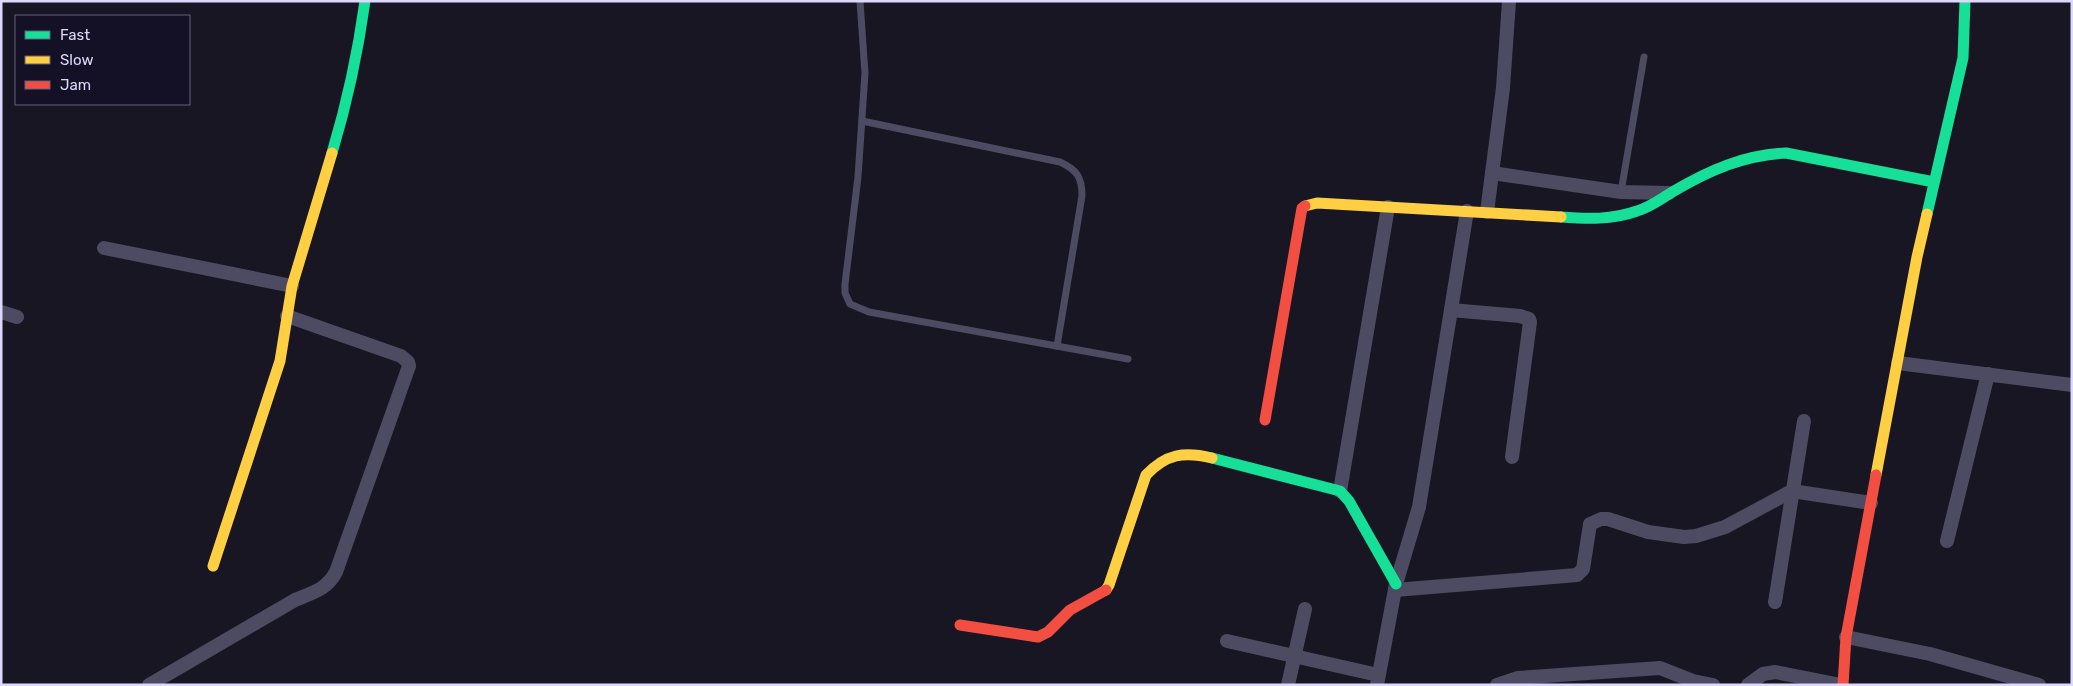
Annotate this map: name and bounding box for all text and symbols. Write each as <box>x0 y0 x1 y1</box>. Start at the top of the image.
legend <box>15 15 190 105</box>
text: Fast <box>60 26 90 44</box>
text: Slow <box>60 51 93 69</box>
text: Jam <box>60 76 91 94</box>

